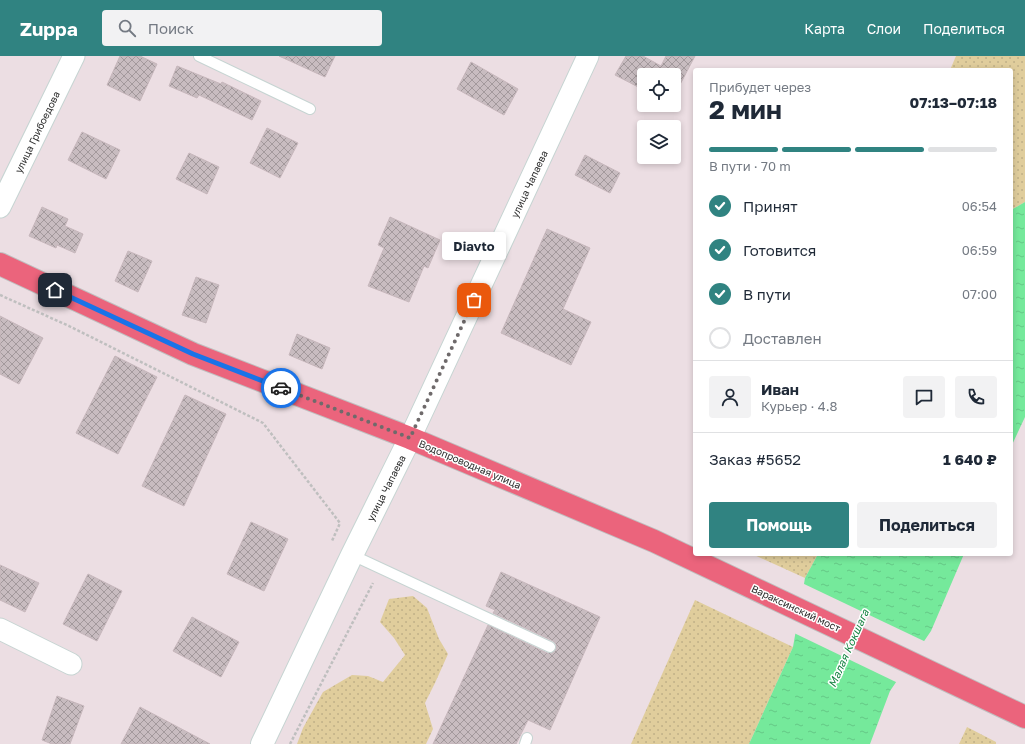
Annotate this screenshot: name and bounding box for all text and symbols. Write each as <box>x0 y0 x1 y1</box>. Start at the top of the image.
search box <box>102 10 382 46</box>
text: Zuppa <box>20 17 78 40</box>
icon: search <box>116 17 138 39</box>
text: Поиск <box>148 19 194 37</box>
text: Карта <box>804 20 845 37</box>
text: Слои <box>867 20 901 37</box>
text: Поделиться <box>923 20 1005 37</box>
map controls <box>637 68 681 164</box>
button: locate <box>637 68 681 112</box>
text: Прибудет через <box>709 79 811 95</box>
street label: улица Грибоедова <box>12 89 62 175</box>
text: 07:13–07:18 <box>909 93 997 111</box>
text: 2 мин <box>709 94 782 125</box>
button: layers <box>637 120 681 164</box>
street label: улица Чапаева <box>508 148 550 220</box>
text: В пути · 70 m <box>709 158 791 174</box>
icon: check <box>709 195 731 217</box>
text: Принят <box>743 197 798 215</box>
text: 06:54 <box>962 198 997 214</box>
callout: Diavto <box>442 232 506 260</box>
text: Diavto <box>453 238 495 254</box>
icon: check <box>709 239 731 261</box>
text: Готовится <box>743 241 816 259</box>
text: 06:59 <box>962 242 997 258</box>
pin <box>38 273 72 307</box>
icon: home <box>44 279 66 301</box>
pin <box>457 283 491 317</box>
icon: check <box>709 283 731 305</box>
text: В пути <box>743 285 791 303</box>
text: 07:00 <box>962 286 997 302</box>
icon: bag <box>463 289 485 311</box>
text: Доставлен <box>743 329 822 347</box>
courier <box>261 368 301 408</box>
button: person <box>709 376 751 418</box>
button: chat <box>903 376 945 418</box>
button: phone <box>955 376 997 418</box>
icon: car <box>270 377 292 399</box>
text: Иван <box>761 380 799 398</box>
text: Курьер · 4.8 <box>761 398 838 414</box>
street label: Водопроводная улица <box>417 437 523 491</box>
text: Заказ #5652 <box>709 450 801 468</box>
text: 1 640 ₽ <box>943 450 997 468</box>
street label: улица Чапаева <box>364 453 408 523</box>
button: Помощь <box>709 502 849 548</box>
button: Поделиться <box>857 502 997 548</box>
street label: Вараксинский мост <box>750 582 842 634</box>
water label: Малая Кокшага <box>825 606 871 689</box>

